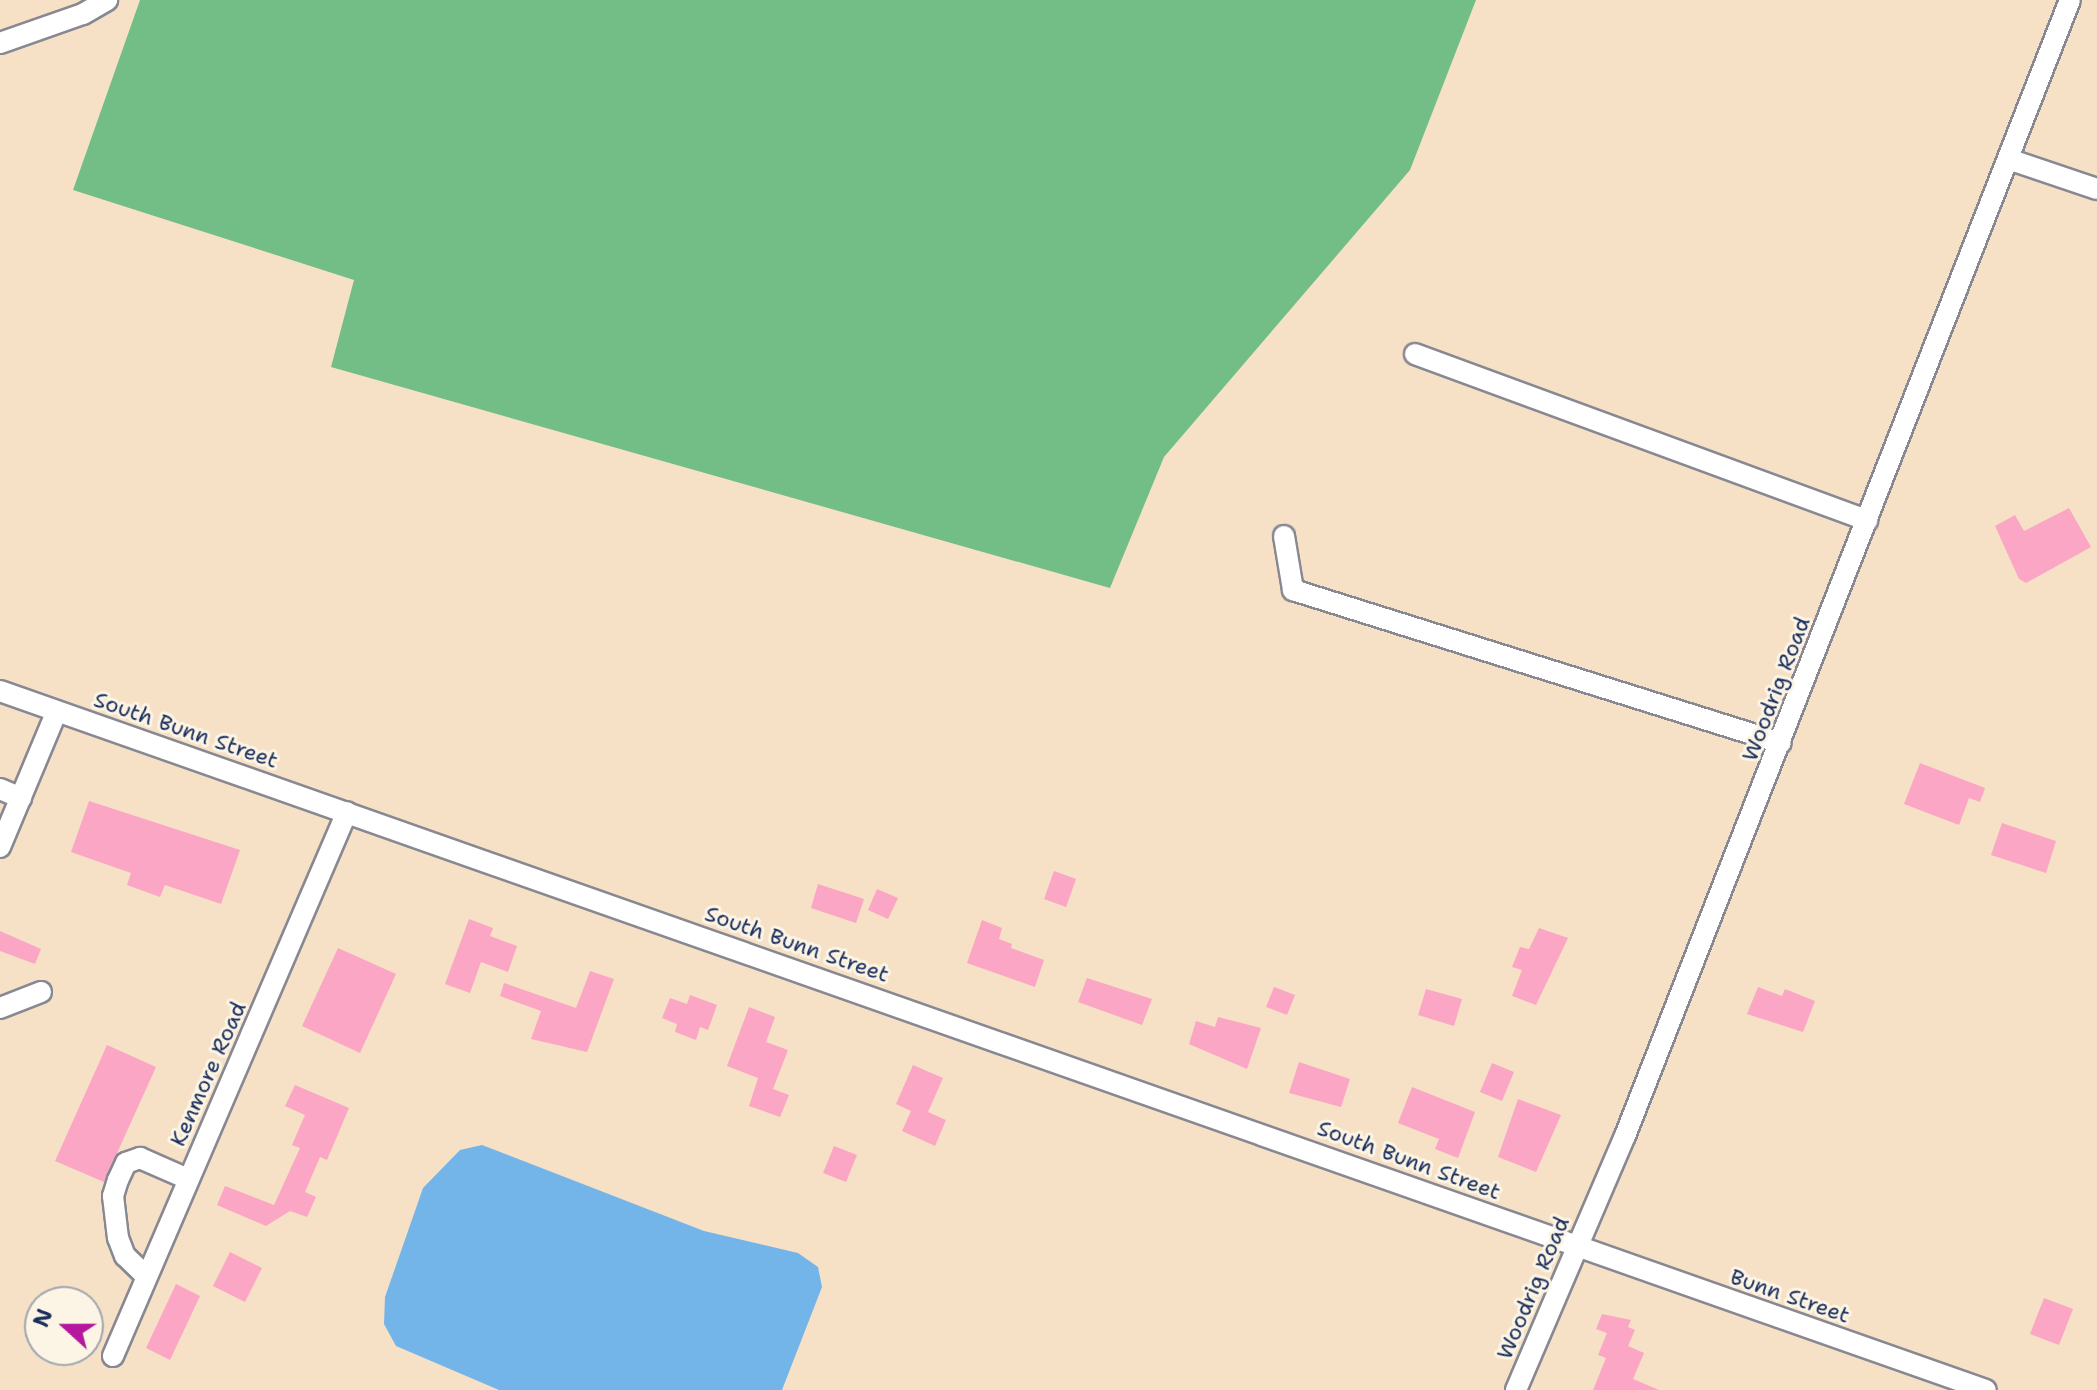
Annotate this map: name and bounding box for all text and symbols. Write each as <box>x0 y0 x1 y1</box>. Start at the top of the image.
street label: Woodrig Road <box>1736 613 1816 765</box>
street label: South Bunn Street <box>90 686 282 774</box>
street label: South Bunn Street <box>701 900 893 988</box>
street label: Kenmore Road <box>164 998 252 1150</box>
street label: South Bunn Street <box>1314 1115 1504 1205</box>
street label: Woodrig Road <box>1491 1213 1575 1363</box>
street label: Bunn Street <box>1727 1263 1853 1329</box>
north arrow <box>24 1286 104 1366</box>
text: N <box>26 1305 60 1331</box>

